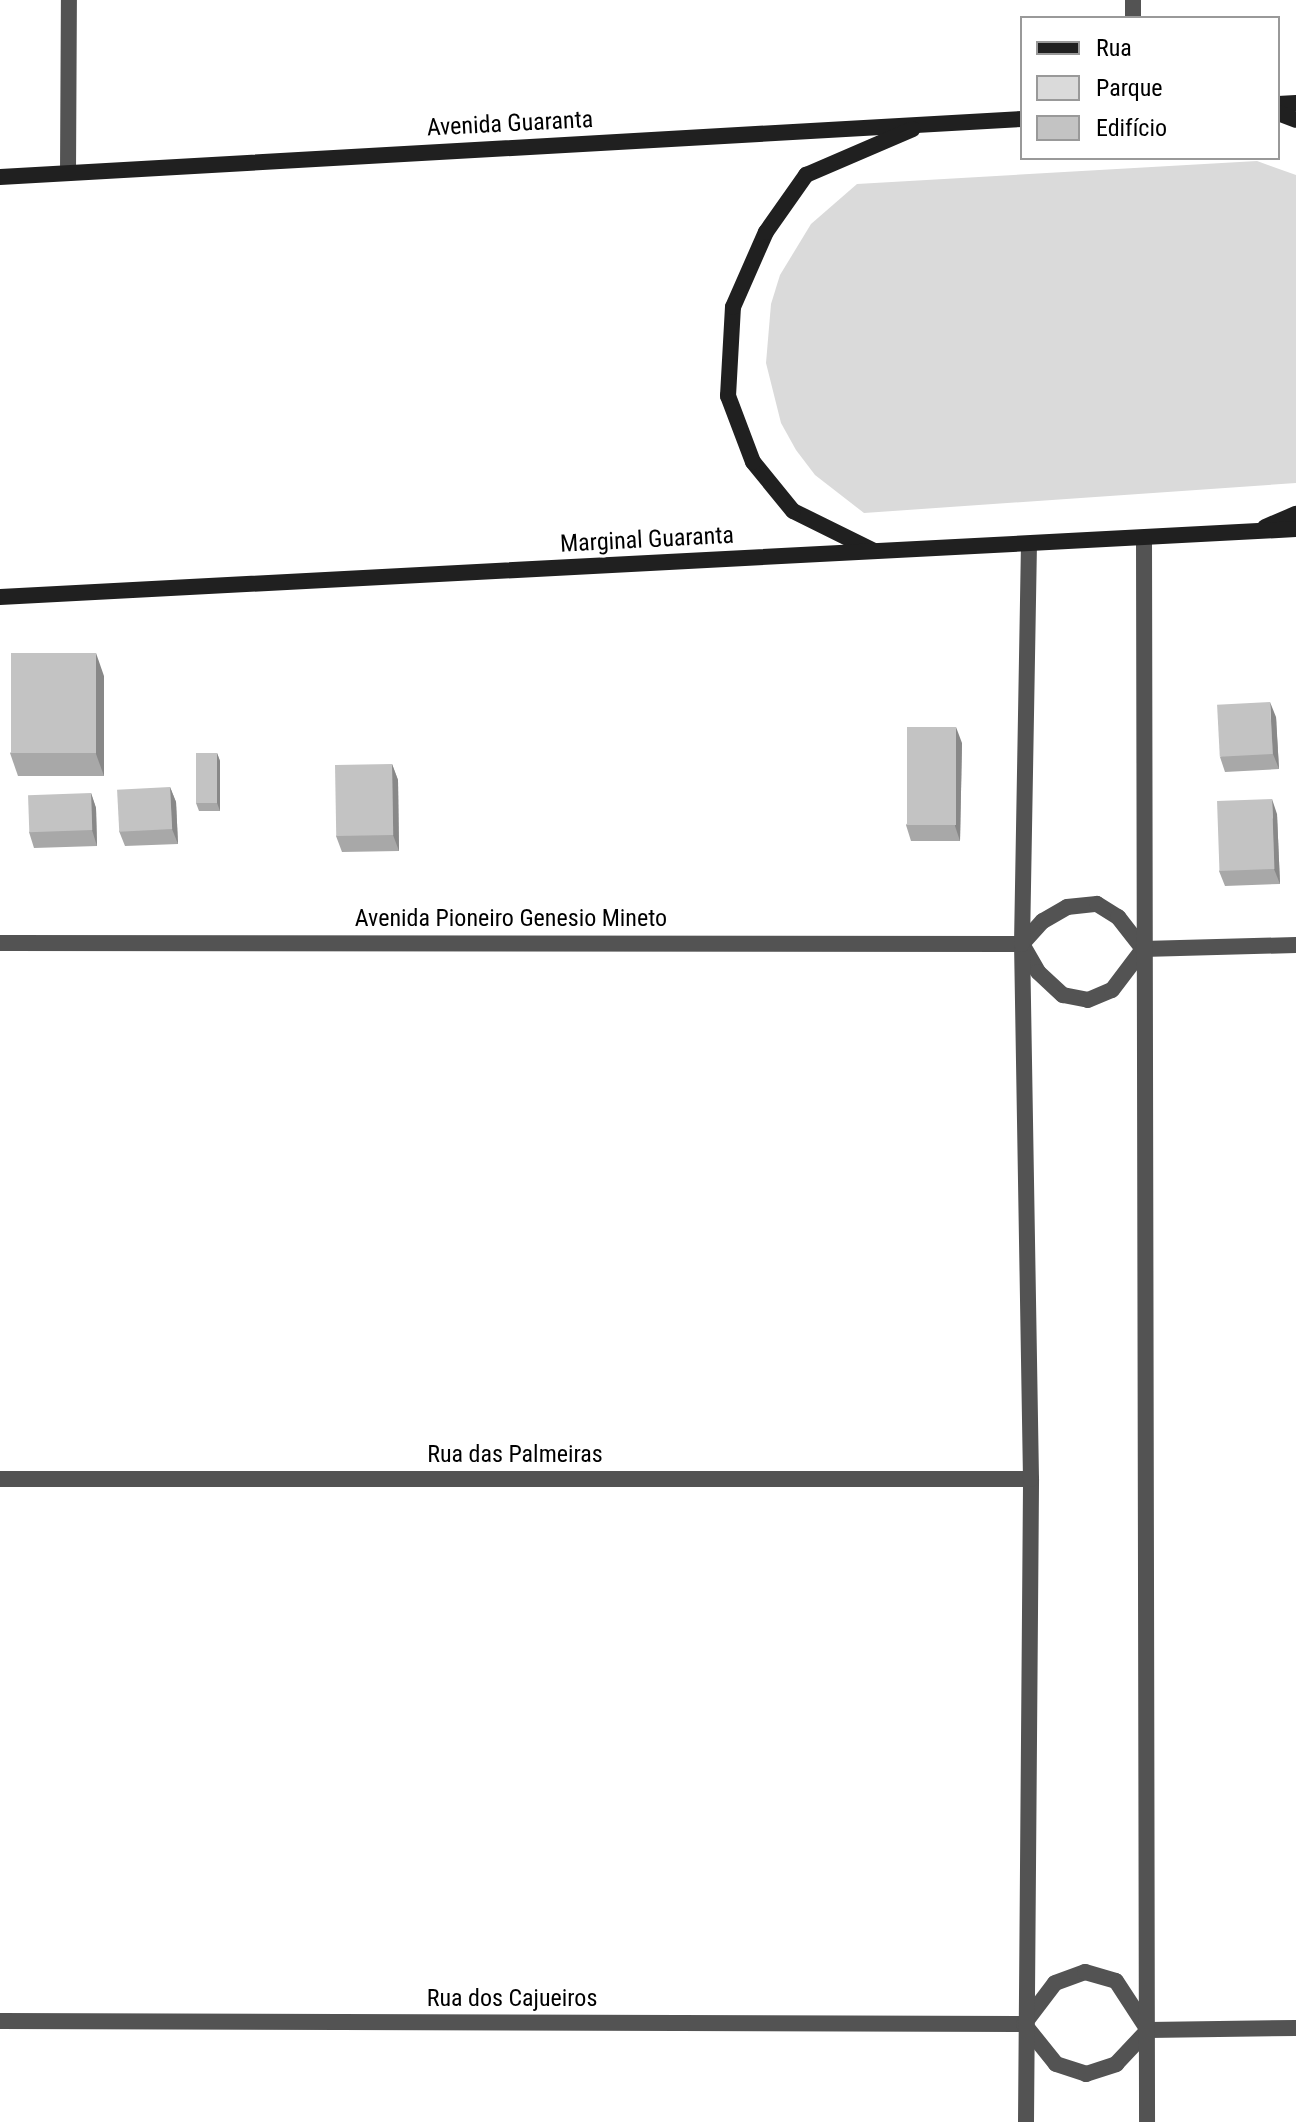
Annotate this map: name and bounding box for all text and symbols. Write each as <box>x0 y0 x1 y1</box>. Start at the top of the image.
legend <box>1020 16 1280 160</box>
text: Rua <box>1096 34 1132 62</box>
text: Parque <box>1096 74 1163 102</box>
street label: Avenida Guaranta <box>426 105 594 143</box>
text: Edifício <box>1096 114 1167 142</box>
street label: Marginal Guaranta <box>559 521 735 559</box>
street label: Avenida Pioneiro Genesio Mineto <box>355 905 667 933</box>
street label: Rua das Palmeiras <box>427 1441 603 1469</box>
street label: Rua dos Cajueiros <box>427 1985 597 2013</box>

